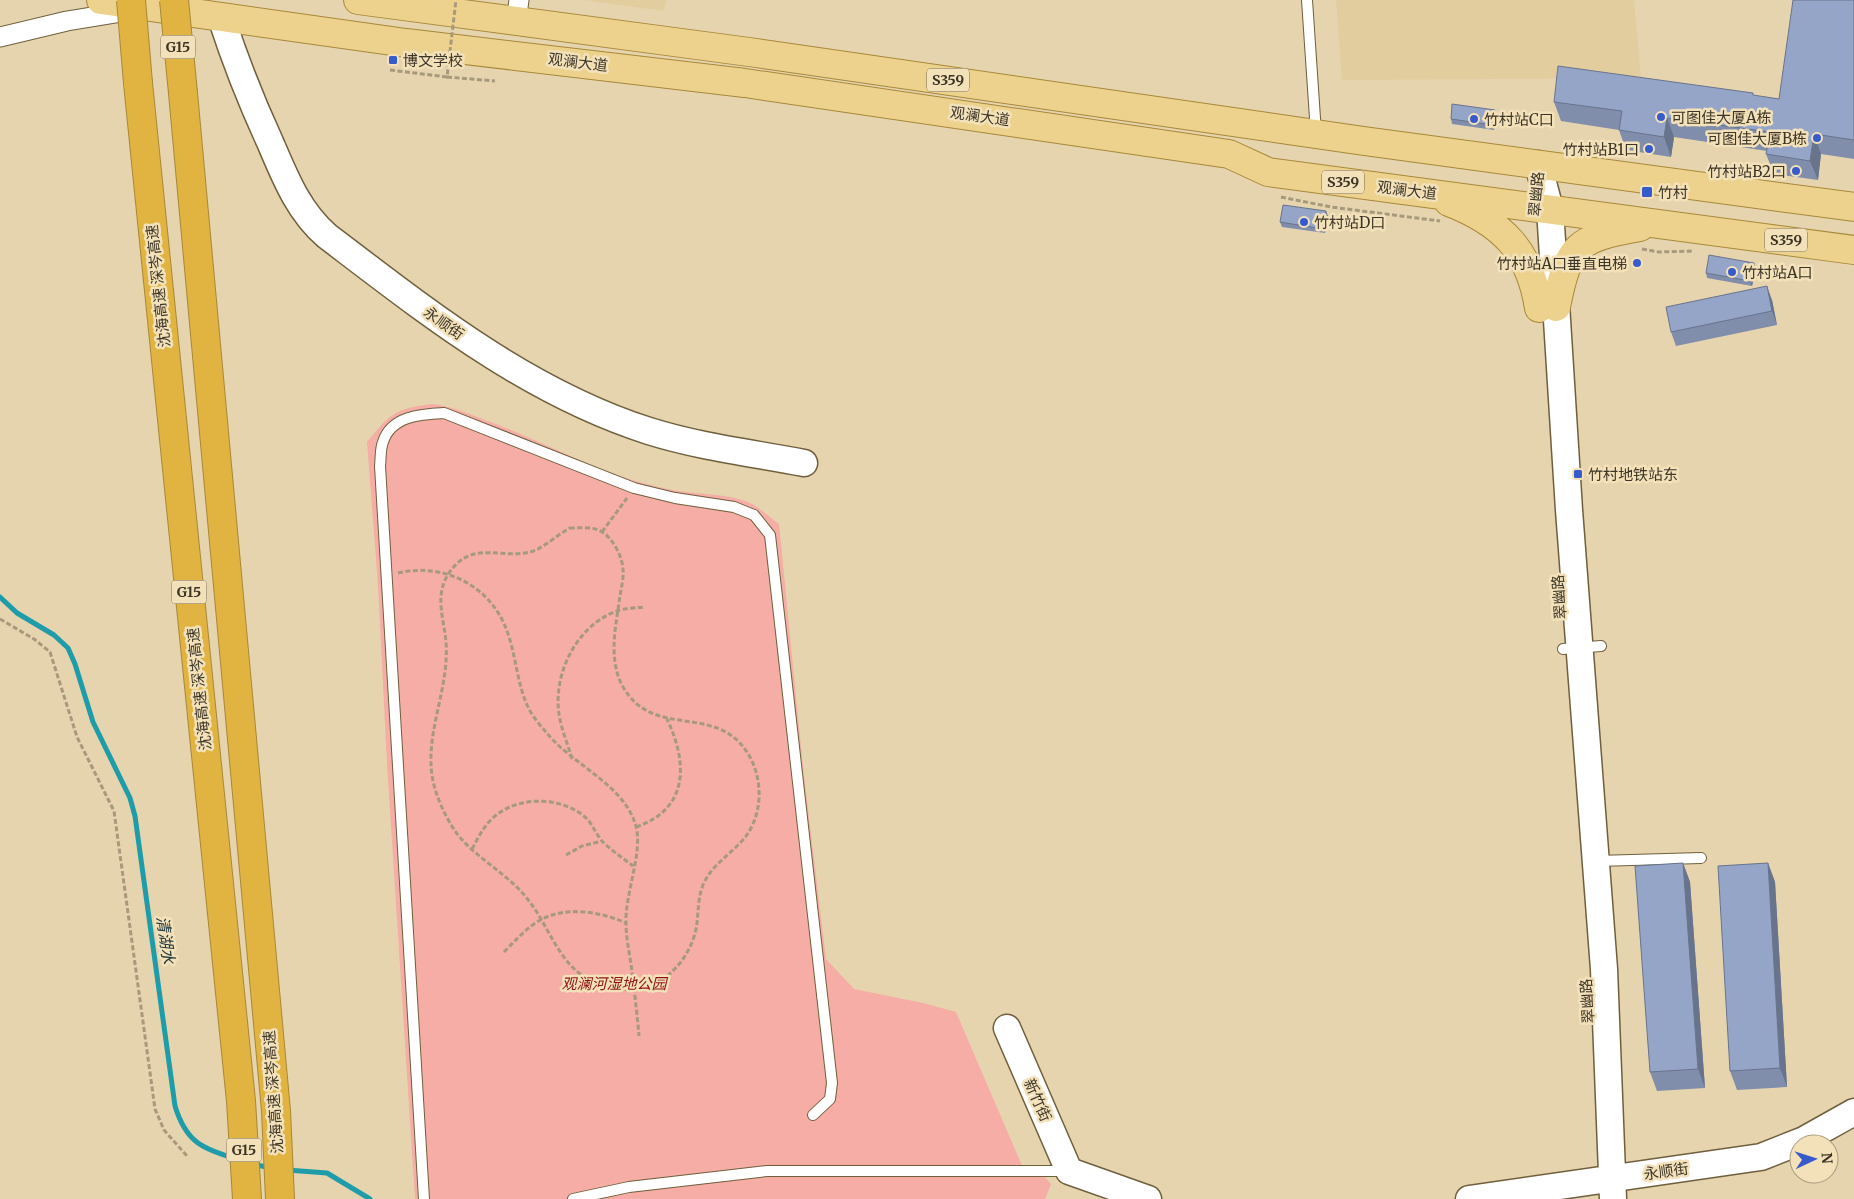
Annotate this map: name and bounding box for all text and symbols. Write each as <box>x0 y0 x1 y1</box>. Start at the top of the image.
road number: G15 <box>160 36 196 58</box>
street label: 观澜大道 <box>547 49 609 75</box>
place label: 博文学校 <box>403 51 463 70</box>
marker: 博文学校 <box>387 54 399 66</box>
road number: S359 <box>927 68 969 92</box>
street label: 观澜大道 <box>949 102 1011 130</box>
place label: 可图佳大厦A栋 <box>1671 108 1772 127</box>
place label: 竹村站C口 <box>1484 110 1554 129</box>
marker: 可图佳大厦A栋 <box>1655 111 1667 123</box>
marker: 竹村站C口 <box>1468 113 1480 125</box>
place label: 可图佳大厦B栋 <box>1707 129 1807 148</box>
marker: 可图佳大厦B栋 <box>1811 132 1823 144</box>
place label: 竹村站B1口 <box>1562 140 1639 159</box>
marker: 竹村站B1口 <box>1643 143 1655 155</box>
place label: 竹村站B2口 <box>1707 162 1786 181</box>
marker: 竹村站B2口 <box>1790 165 1802 177</box>
road number: S359 <box>1322 170 1364 193</box>
street label: 翠幽路 <box>1525 171 1547 217</box>
street label: 观澜大道 <box>1376 177 1438 203</box>
place label: 竹村 <box>1658 183 1688 202</box>
marker: 竹村 <box>1640 185 1654 199</box>
place label: 竹村站D口 <box>1314 213 1385 232</box>
marker: 竹村站D口 <box>1298 216 1310 228</box>
street label: 沈海高速 深岑高速 <box>142 224 174 348</box>
road number: S359 <box>1765 228 1807 252</box>
place label: 竹村站A口垂直电梯 <box>1496 254 1627 273</box>
marker: 竹村站A口垂直电梯 <box>1631 257 1643 269</box>
place label: 竹村站A口 <box>1742 263 1813 282</box>
marker: 竹村站A口 <box>1726 266 1738 278</box>
street label: 永顺街 <box>420 302 468 344</box>
place label: 竹村地铁站东 <box>1588 465 1678 484</box>
marker: 竹村地铁站东 <box>1572 468 1584 480</box>
street label: 翠幽路 <box>1548 574 1570 620</box>
road number: G15 <box>172 580 206 604</box>
street label: 沈海高速 深岑高速 <box>183 627 215 751</box>
water label: 清湖水 <box>153 915 179 966</box>
park label: 观澜河湿地公园 <box>561 974 668 993</box>
street label: 翠幽路 <box>1576 978 1598 1024</box>
street label: 沈海高速 深岑高速 <box>259 1030 287 1154</box>
street label: 新竹街 <box>1020 1076 1056 1124</box>
north arrow <box>1789 1134 1839 1184</box>
road number: G15 <box>226 1138 262 1162</box>
text: N <box>1818 1152 1836 1164</box>
street label: 永顺街 <box>1642 1158 1690 1184</box>

